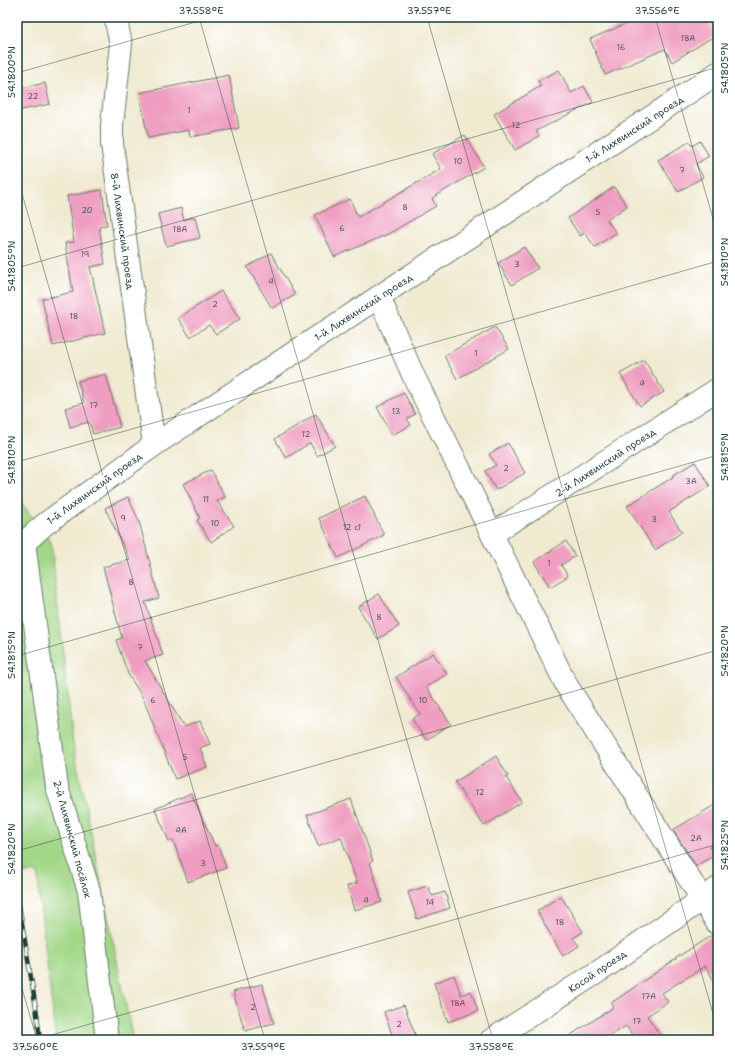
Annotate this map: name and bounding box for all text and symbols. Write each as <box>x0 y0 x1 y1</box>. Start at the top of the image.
text: 37.558°E <box>179 4 223 17</box>
text: 37.557°E <box>407 4 451 17</box>
text: 37.556°E <box>634 4 680 17</box>
house number: 18А <box>681 33 696 44</box>
house number: 16 <box>617 42 626 53</box>
text: 54.1805°N <box>718 43 731 93</box>
text: 54.1800°N <box>5 46 18 98</box>
house number: 22 <box>28 91 39 102</box>
street label: 1-й Лихвинский проезд <box>583 92 686 166</box>
house number: 1 <box>187 105 191 116</box>
house number: 12 <box>512 120 521 131</box>
house number: 10 <box>454 156 462 167</box>
house number: 7 <box>679 165 685 176</box>
street label: 8-й Лихвинский проезд <box>108 172 137 291</box>
house number: 8 <box>402 202 408 213</box>
house number: 20 <box>82 205 92 216</box>
house number: 5 <box>596 207 601 218</box>
house number: 6 <box>339 223 345 234</box>
house number: 18А <box>173 224 188 235</box>
text: 54.1810°N <box>718 238 731 286</box>
text: 54.1805°N <box>5 241 18 291</box>
house number: 19 <box>81 249 89 260</box>
house number: 3 <box>514 259 520 270</box>
street label: 1-й Лихвинский проезд <box>312 270 415 344</box>
house number: 4 <box>268 276 274 287</box>
house number: 2 <box>212 299 218 310</box>
house number: 18 <box>70 311 78 322</box>
house number: 1 <box>474 348 478 359</box>
house number: 4 <box>639 378 645 389</box>
house number: 17 <box>90 400 99 411</box>
house number: 13 <box>392 406 400 417</box>
street label: 2-й Лихвинский проезд <box>553 425 658 500</box>
house number: 12 <box>302 429 311 440</box>
text: 54.1815°N <box>718 433 731 481</box>
text: 54.1810°N <box>5 436 18 484</box>
street label: 1-й Лихвинский проезд <box>44 449 145 527</box>
house number: 2 <box>503 463 509 474</box>
house number: 3А <box>685 476 697 487</box>
house number: 11 <box>203 494 209 505</box>
house number: 9 <box>120 513 126 524</box>
house number: 3 <box>651 514 657 525</box>
house number: 10 <box>211 518 219 529</box>
house number: 12 с1 <box>343 522 361 533</box>
house number: 1 <box>547 558 551 569</box>
house number: 8 <box>128 577 134 588</box>
house number: 8 <box>376 612 382 623</box>
text: 54.1820°N <box>718 625 731 677</box>
text: 54.1815°N <box>5 631 18 679</box>
house number: 7 <box>137 642 143 653</box>
house number: 6 <box>150 695 156 706</box>
house number: 10 <box>419 695 427 706</box>
house number: 5 <box>183 752 188 763</box>
street label: 2-й Лихвинский посёлок <box>50 779 95 900</box>
house number: 12 <box>476 787 485 798</box>
text: 54.1825°N <box>718 820 731 870</box>
text: 54.1820°N <box>5 823 18 875</box>
house number: 4А <box>175 825 187 836</box>
house number: 2А <box>690 833 702 844</box>
house number: 3 <box>200 858 206 869</box>
house number: 4 <box>363 895 369 906</box>
house number: 14 <box>426 897 435 908</box>
house number: 18 <box>556 917 564 928</box>
street label: Косой проезд <box>566 947 629 996</box>
house number: 17А <box>642 991 656 1002</box>
house number: 18А <box>451 998 466 1009</box>
house number: 2 <box>250 1002 256 1013</box>
house number: 17 <box>633 1016 642 1027</box>
house number: 2 <box>396 1019 402 1030</box>
text: 37.560°E <box>12 1040 58 1053</box>
text: 37.559°E <box>241 1040 285 1053</box>
text: 37.558°E <box>469 1040 513 1053</box>

